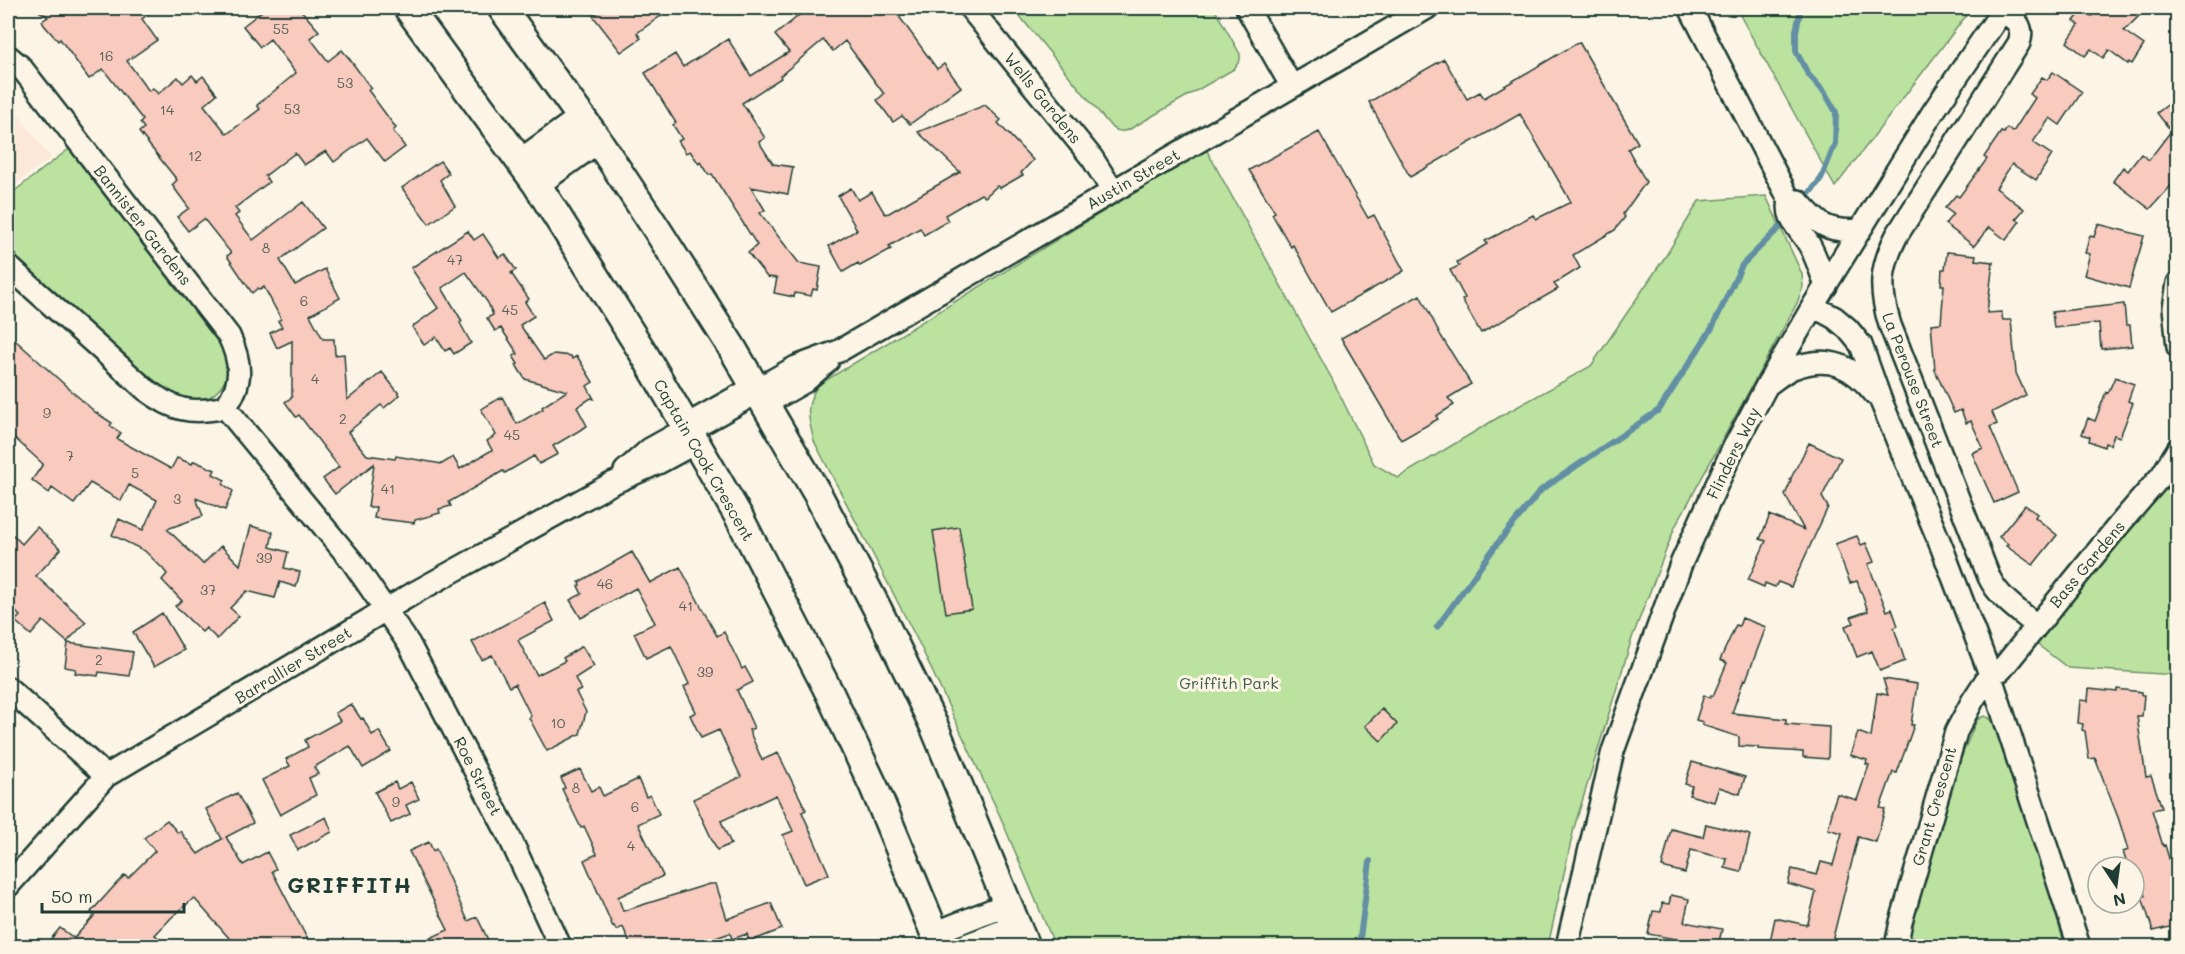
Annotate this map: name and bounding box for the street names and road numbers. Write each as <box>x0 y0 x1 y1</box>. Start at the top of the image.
street label: Wells Gardens <box>1000 48 1087 148</box>
street label: Austin Street <box>1082 143 1183 214</box>
street label: Bannister Gardens <box>90 160 197 289</box>
street label: La Perouse Street <box>1878 309 1949 450</box>
street label: Captain Cook Crescent <box>649 375 759 544</box>
street label: Flinders Way <box>1701 403 1764 502</box>
street label: Bass Gardens <box>2044 516 2129 611</box>
street label: Barrallier Street <box>230 621 355 708</box>
street label: Roe Street <box>450 733 507 819</box>
street label: Grant Crescent <box>1906 744 1961 868</box>

